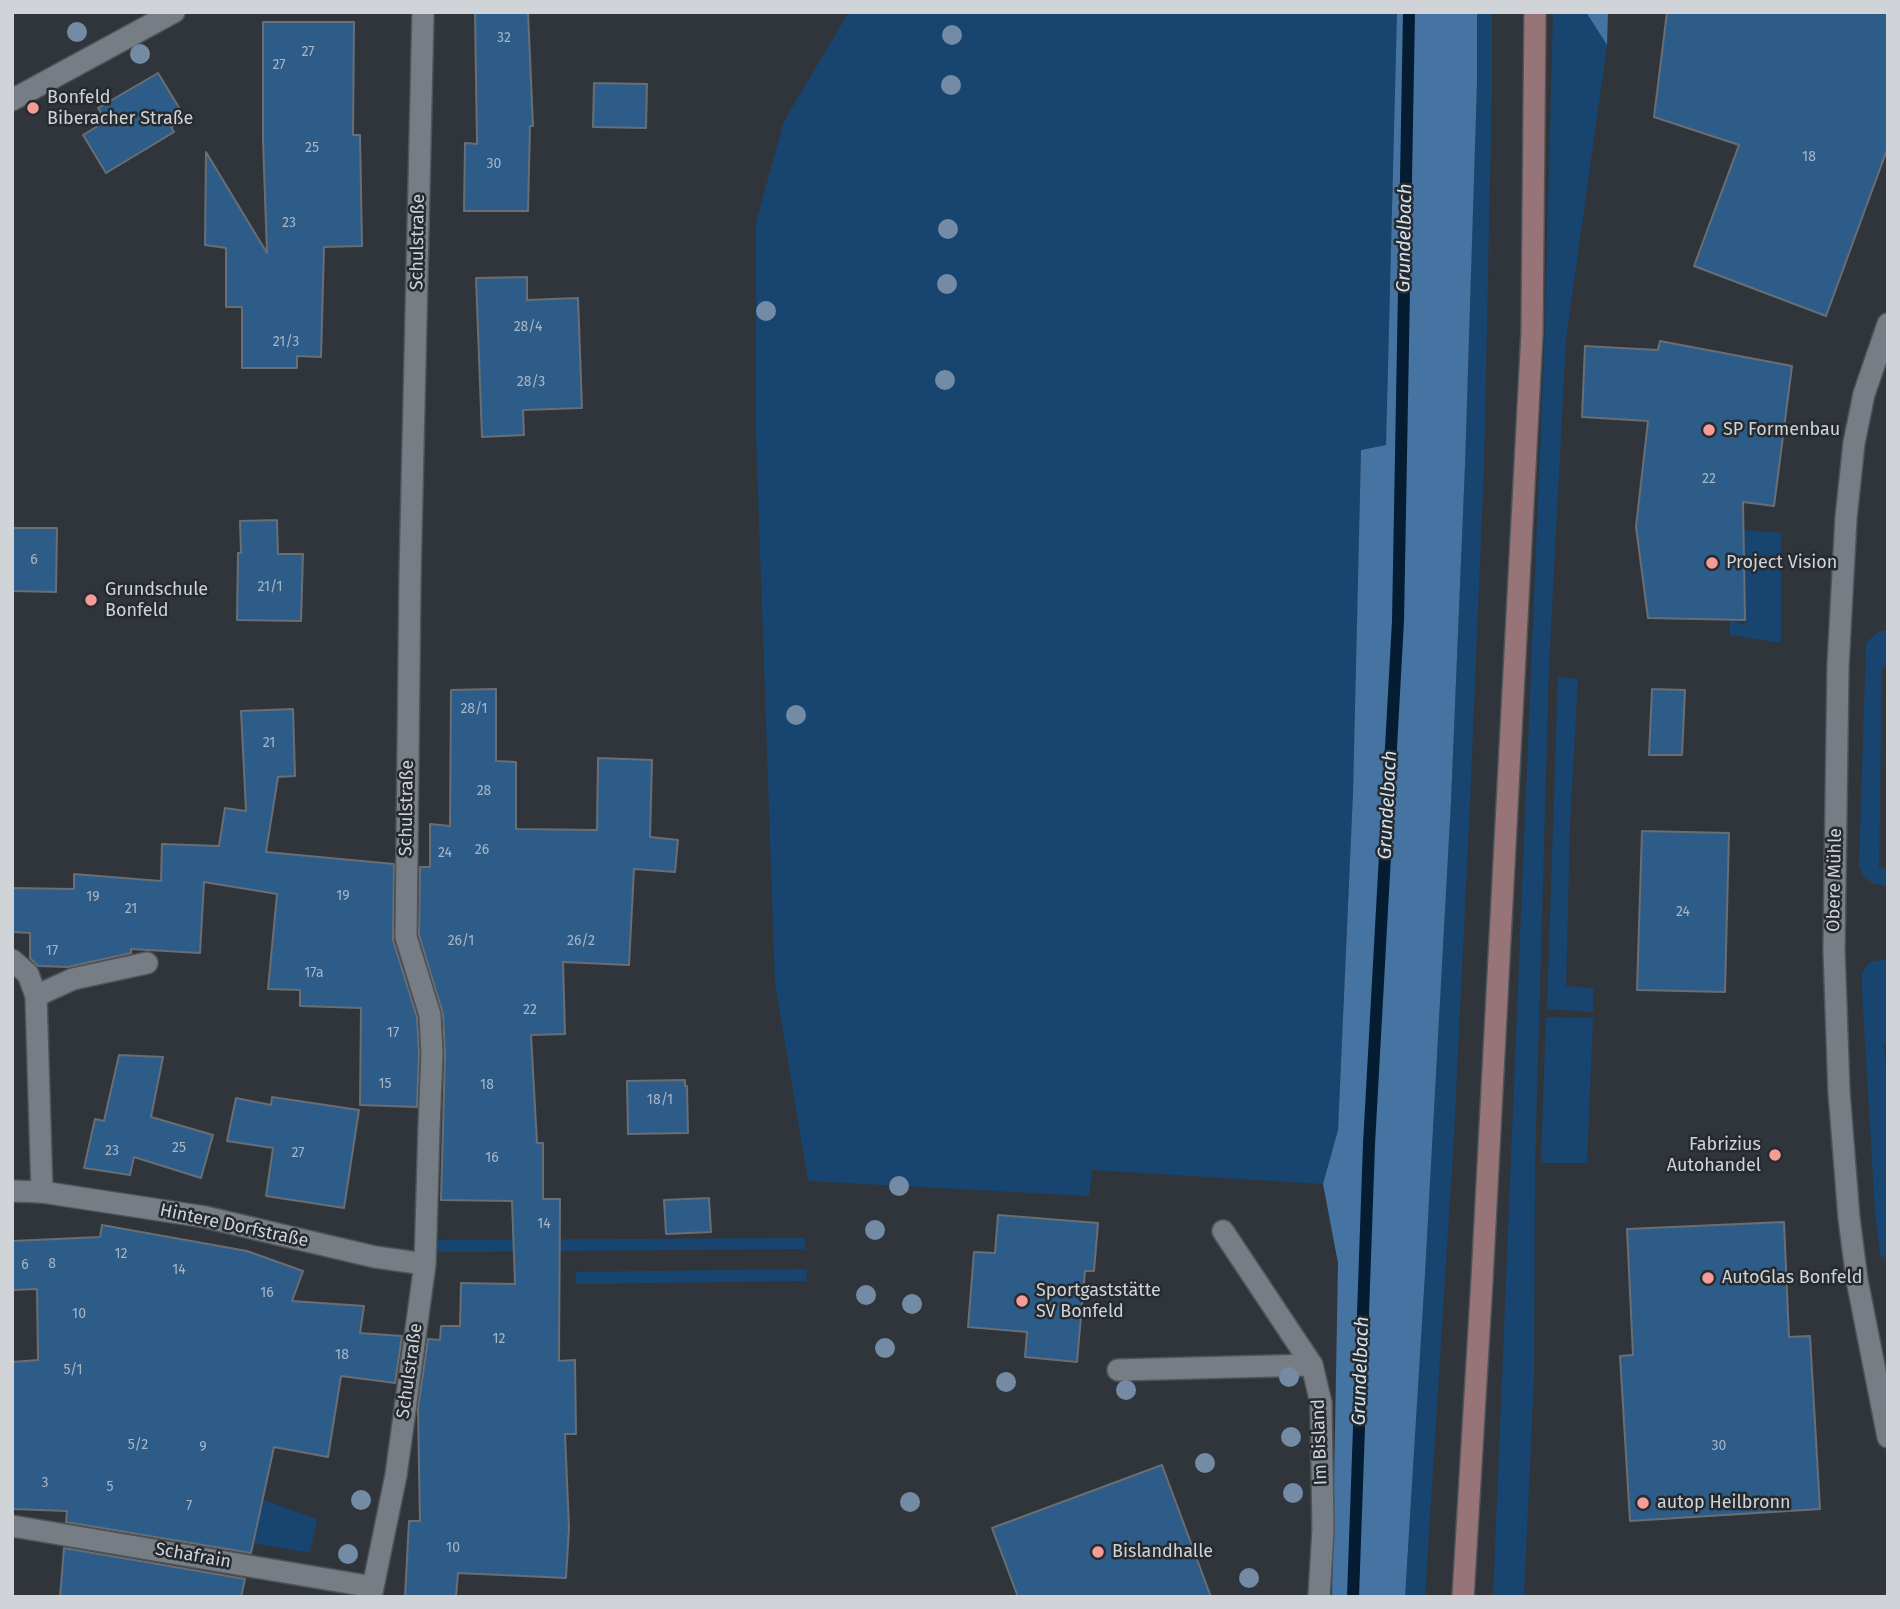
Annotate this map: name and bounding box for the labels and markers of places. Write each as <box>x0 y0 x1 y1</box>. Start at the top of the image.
place label: Bonfeld Biberacher Straße <box>47 87 193 130</box>
marker: Bonfeld Biberacher Straße <box>25 100 41 116</box>
place label: SP Formenbau <box>1723 419 1840 441</box>
marker: SP Formenbau <box>1701 422 1717 438</box>
place label: Project Vision <box>1726 552 1837 574</box>
marker: Project Vision <box>1704 555 1720 571</box>
place label: Grundschule Bonfeld <box>105 579 208 622</box>
marker: Grundschule Bonfeld <box>83 592 99 608</box>
place label: Fabrizius Autohandel <box>1667 1134 1761 1176</box>
marker: Fabrizius Autohandel <box>1767 1147 1783 1163</box>
place label: AutoGlas Bonfeld <box>1722 1267 1862 1289</box>
marker: AutoGlas Bonfeld <box>1700 1270 1716 1286</box>
place label: Sportgaststätte SV Bonfeld <box>1036 1280 1161 1322</box>
marker: Sportgaststätte SV Bonfeld <box>1014 1293 1030 1309</box>
place label: autop Heilbronn <box>1657 1492 1791 1514</box>
marker: autop Heilbronn <box>1635 1495 1651 1511</box>
place label: Bislandhalle <box>1112 1541 1213 1563</box>
marker: Bislandhalle <box>1090 1544 1106 1560</box>

